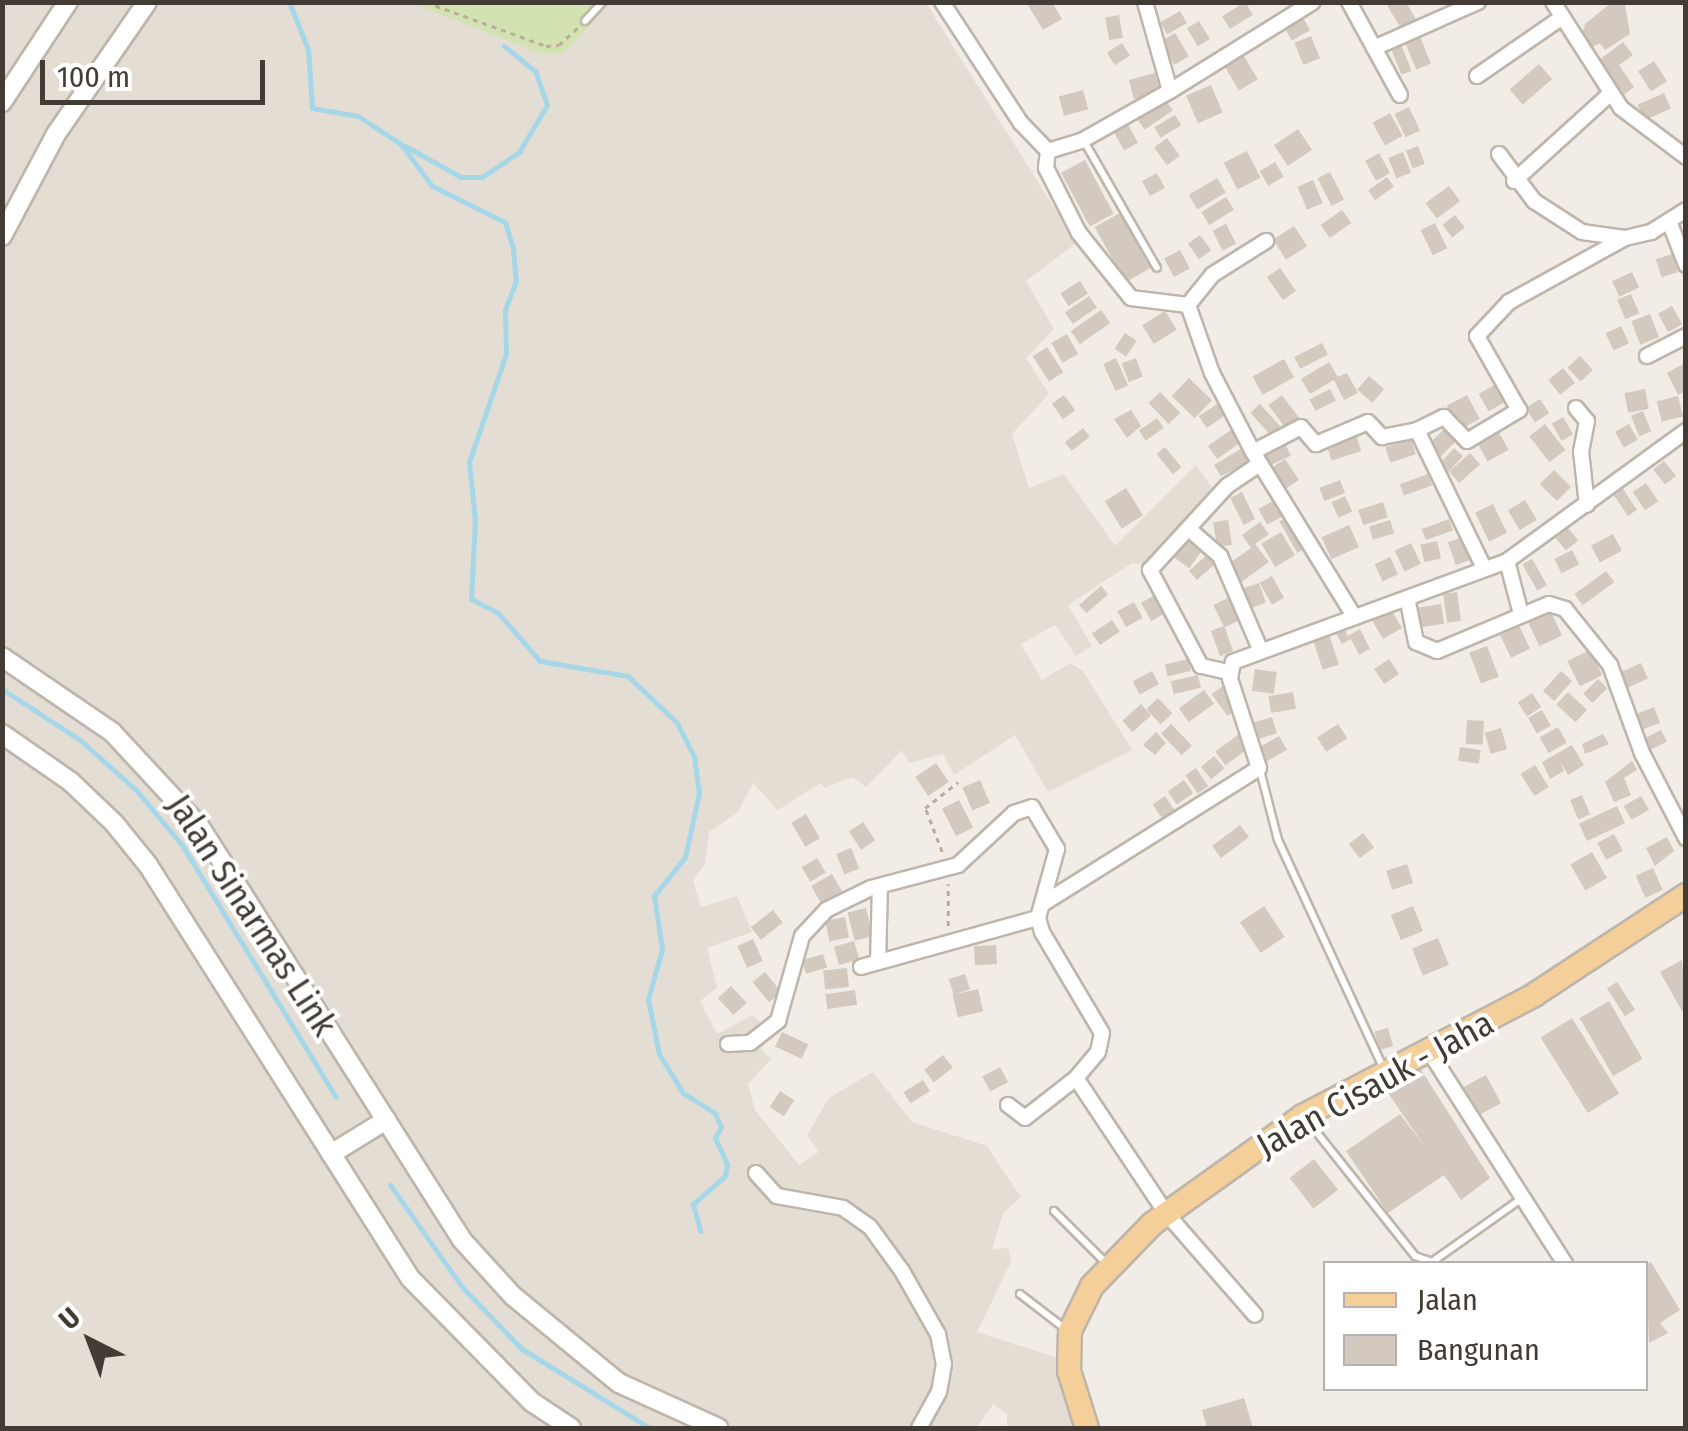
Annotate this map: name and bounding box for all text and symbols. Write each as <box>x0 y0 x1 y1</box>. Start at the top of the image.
scale bar <box>45 40 270 102</box>
text: 100 m <box>57 59 130 95</box>
street label: Jalan Sinarmas Link <box>158 786 346 1044</box>
street label: Jalan Cisauk - Jaha <box>1249 1002 1501 1166</box>
legend <box>1323 1261 1648 1391</box>
text: Jalan <box>1417 1282 1478 1318</box>
north arrow <box>40 1291 140 1391</box>
text: U <box>52 1301 87 1336</box>
text: Bangunan <box>1417 1332 1540 1368</box>

